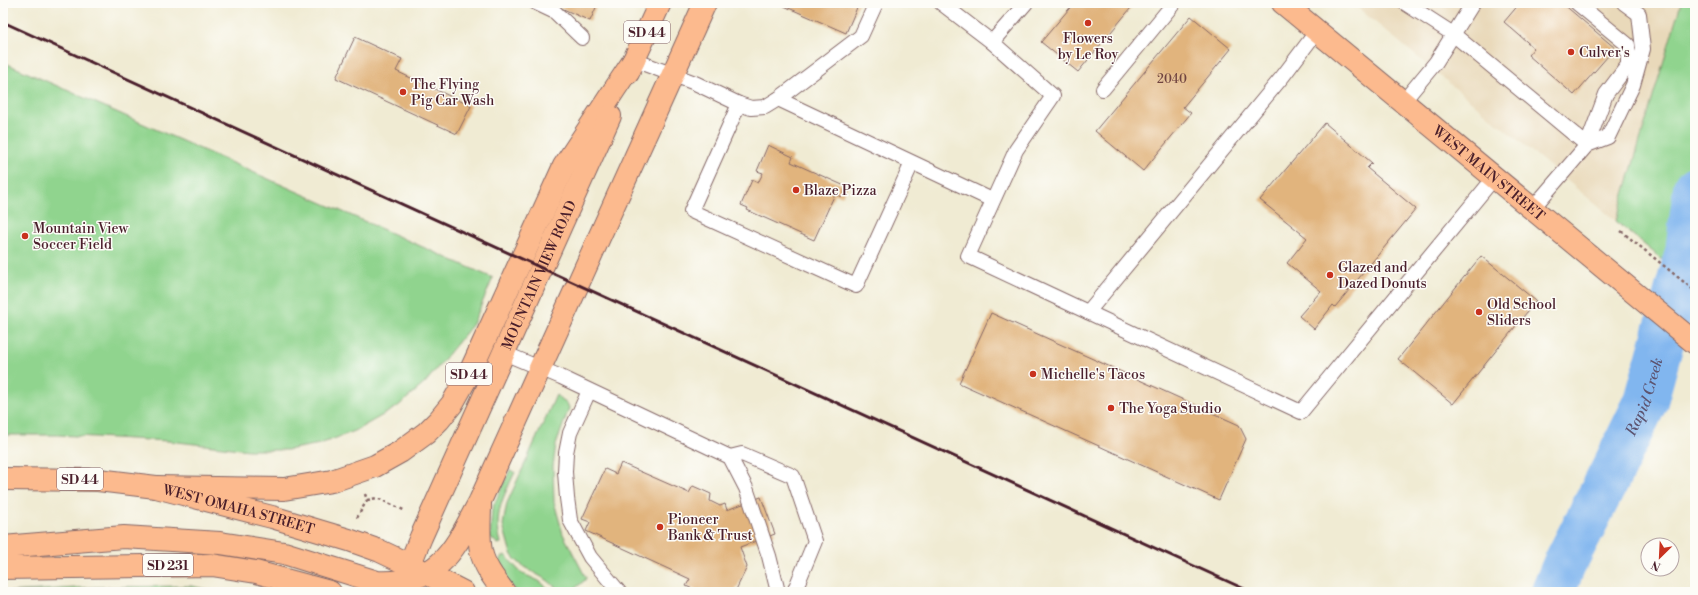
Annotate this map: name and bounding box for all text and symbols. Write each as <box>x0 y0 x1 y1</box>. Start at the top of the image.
marker: Flowers by Le Roy <box>1083 18 1093 28</box>
road number: SD 44 <box>624 21 670 43</box>
place label: Flowers by Le Roy <box>1058 30 1119 64</box>
place label: Culver's <box>1579 44 1630 62</box>
marker: Culver's <box>1566 47 1576 57</box>
house number: 2040 <box>1157 72 1187 87</box>
place label: The Flying Pig Car Wash <box>411 76 495 110</box>
marker: The Flying Pig Car Wash <box>398 87 408 97</box>
street label: WEST MAIN STREET <box>1428 121 1548 225</box>
place label: Blaze Pizza <box>803 182 877 200</box>
marker: Blaze Pizza <box>791 185 801 195</box>
street label: MOUNTAIN VIEW ROAD <box>498 198 581 353</box>
place label: Mountain View Soccer Field <box>33 220 129 254</box>
marker: Mountain View Soccer Field <box>20 231 30 241</box>
place label: Glazed and Dazed Donuts <box>1338 259 1427 293</box>
marker: Glazed and Dazed Donuts <box>1325 270 1335 280</box>
place label: Old School Sliders <box>1487 296 1556 330</box>
marker: Old School Sliders <box>1474 307 1484 317</box>
water label: Rapid Creek <box>1621 356 1667 440</box>
road number: SD 44 <box>446 363 492 385</box>
place label: Michelle's Tacos <box>1041 366 1145 384</box>
marker: Michelle's Tacos <box>1028 369 1038 379</box>
place label: The Yoga Studio <box>1119 400 1222 418</box>
marker: The Yoga Studio <box>1106 403 1116 413</box>
road number: SD 44 <box>57 468 103 490</box>
street label: WEST OMAHA STREET <box>160 481 316 539</box>
place label: Pioneer Bank & Trust <box>667 511 752 545</box>
marker: Pioneer Bank & Trust <box>655 522 665 532</box>
north arrow <box>1640 537 1680 577</box>
road number: SD 231 <box>143 554 193 576</box>
text: N <box>1649 557 1663 573</box>

